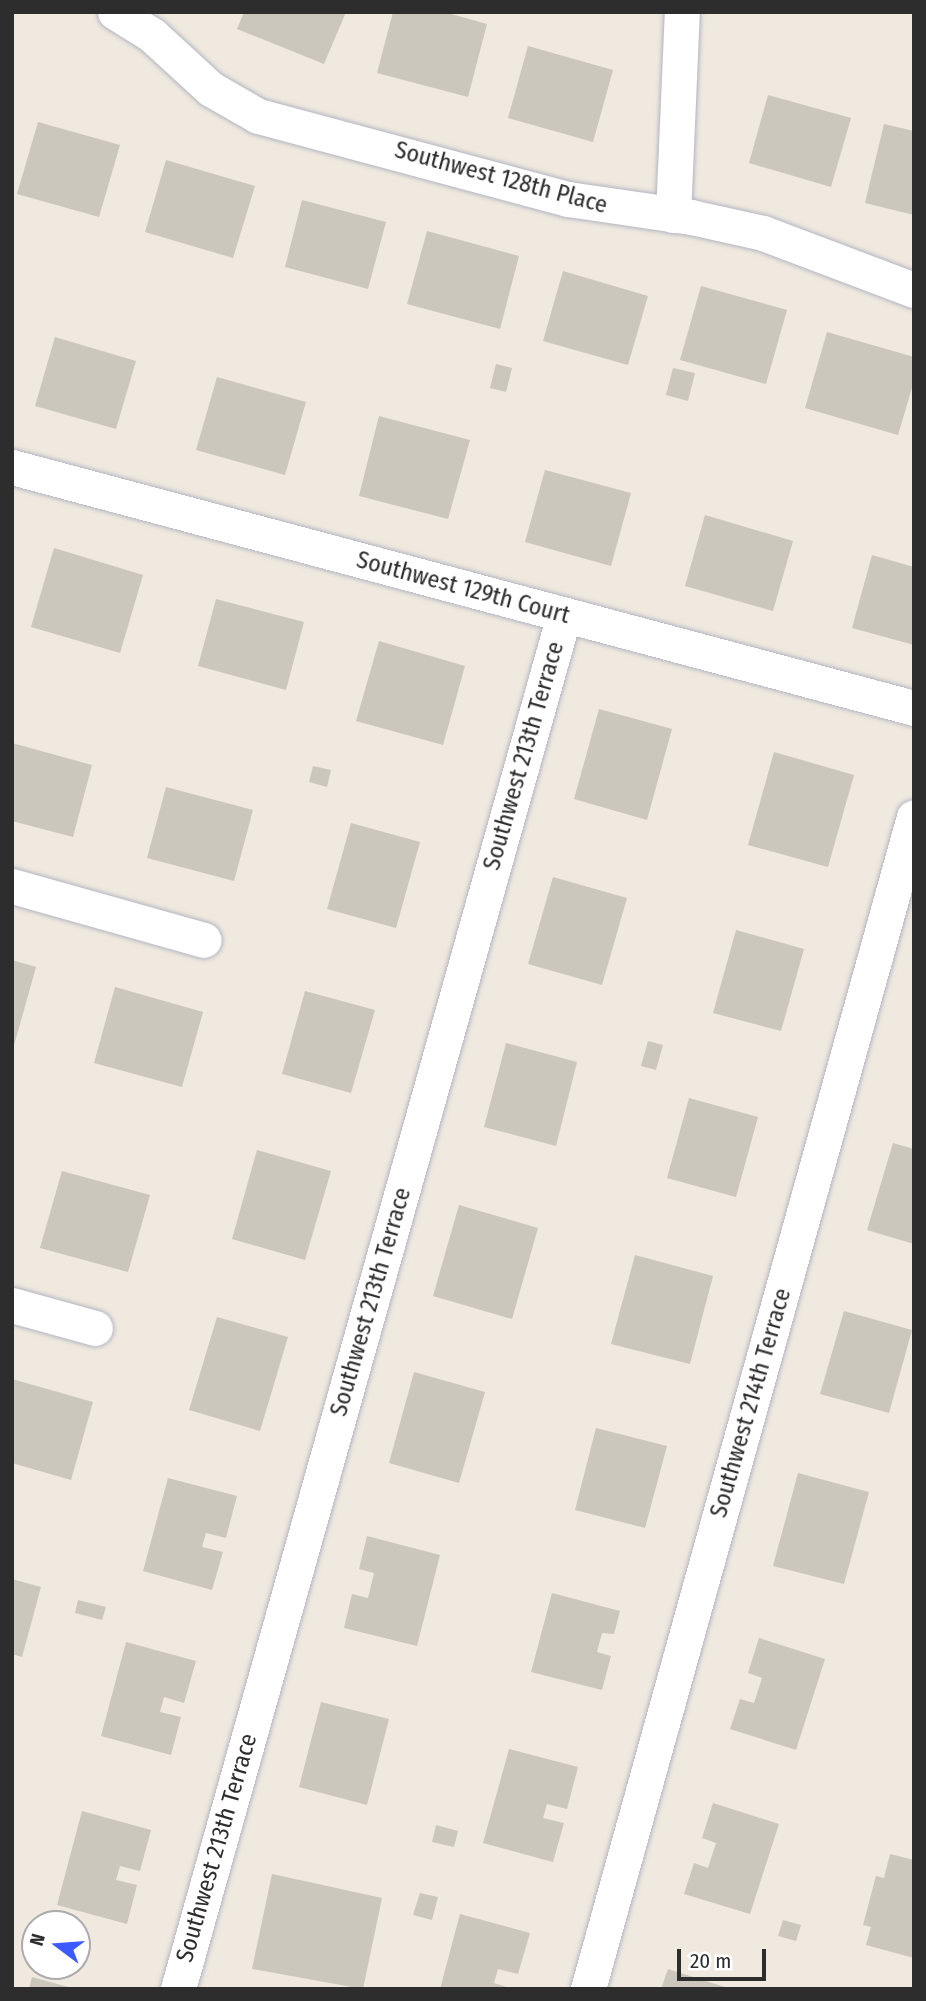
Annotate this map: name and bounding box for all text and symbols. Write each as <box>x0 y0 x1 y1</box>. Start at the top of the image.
street label: Southwest 128th Place <box>392 136 610 220</box>
street label: Southwest 129th Court <box>353 546 573 630</box>
street label: Southwest 213th Terrace <box>478 638 570 874</box>
street label: Southwest 213th Terrace <box>325 1184 417 1420</box>
street label: Southwest 214th Terrace <box>704 1285 798 1521</box>
street label: Southwest 213th Terrace <box>171 1730 263 1966</box>
north arrow <box>21 1910 91 1980</box>
text: N <box>25 1931 50 1948</box>
scale bar <box>681 1934 770 1978</box>
text: 20 m <box>690 1948 731 1974</box>

